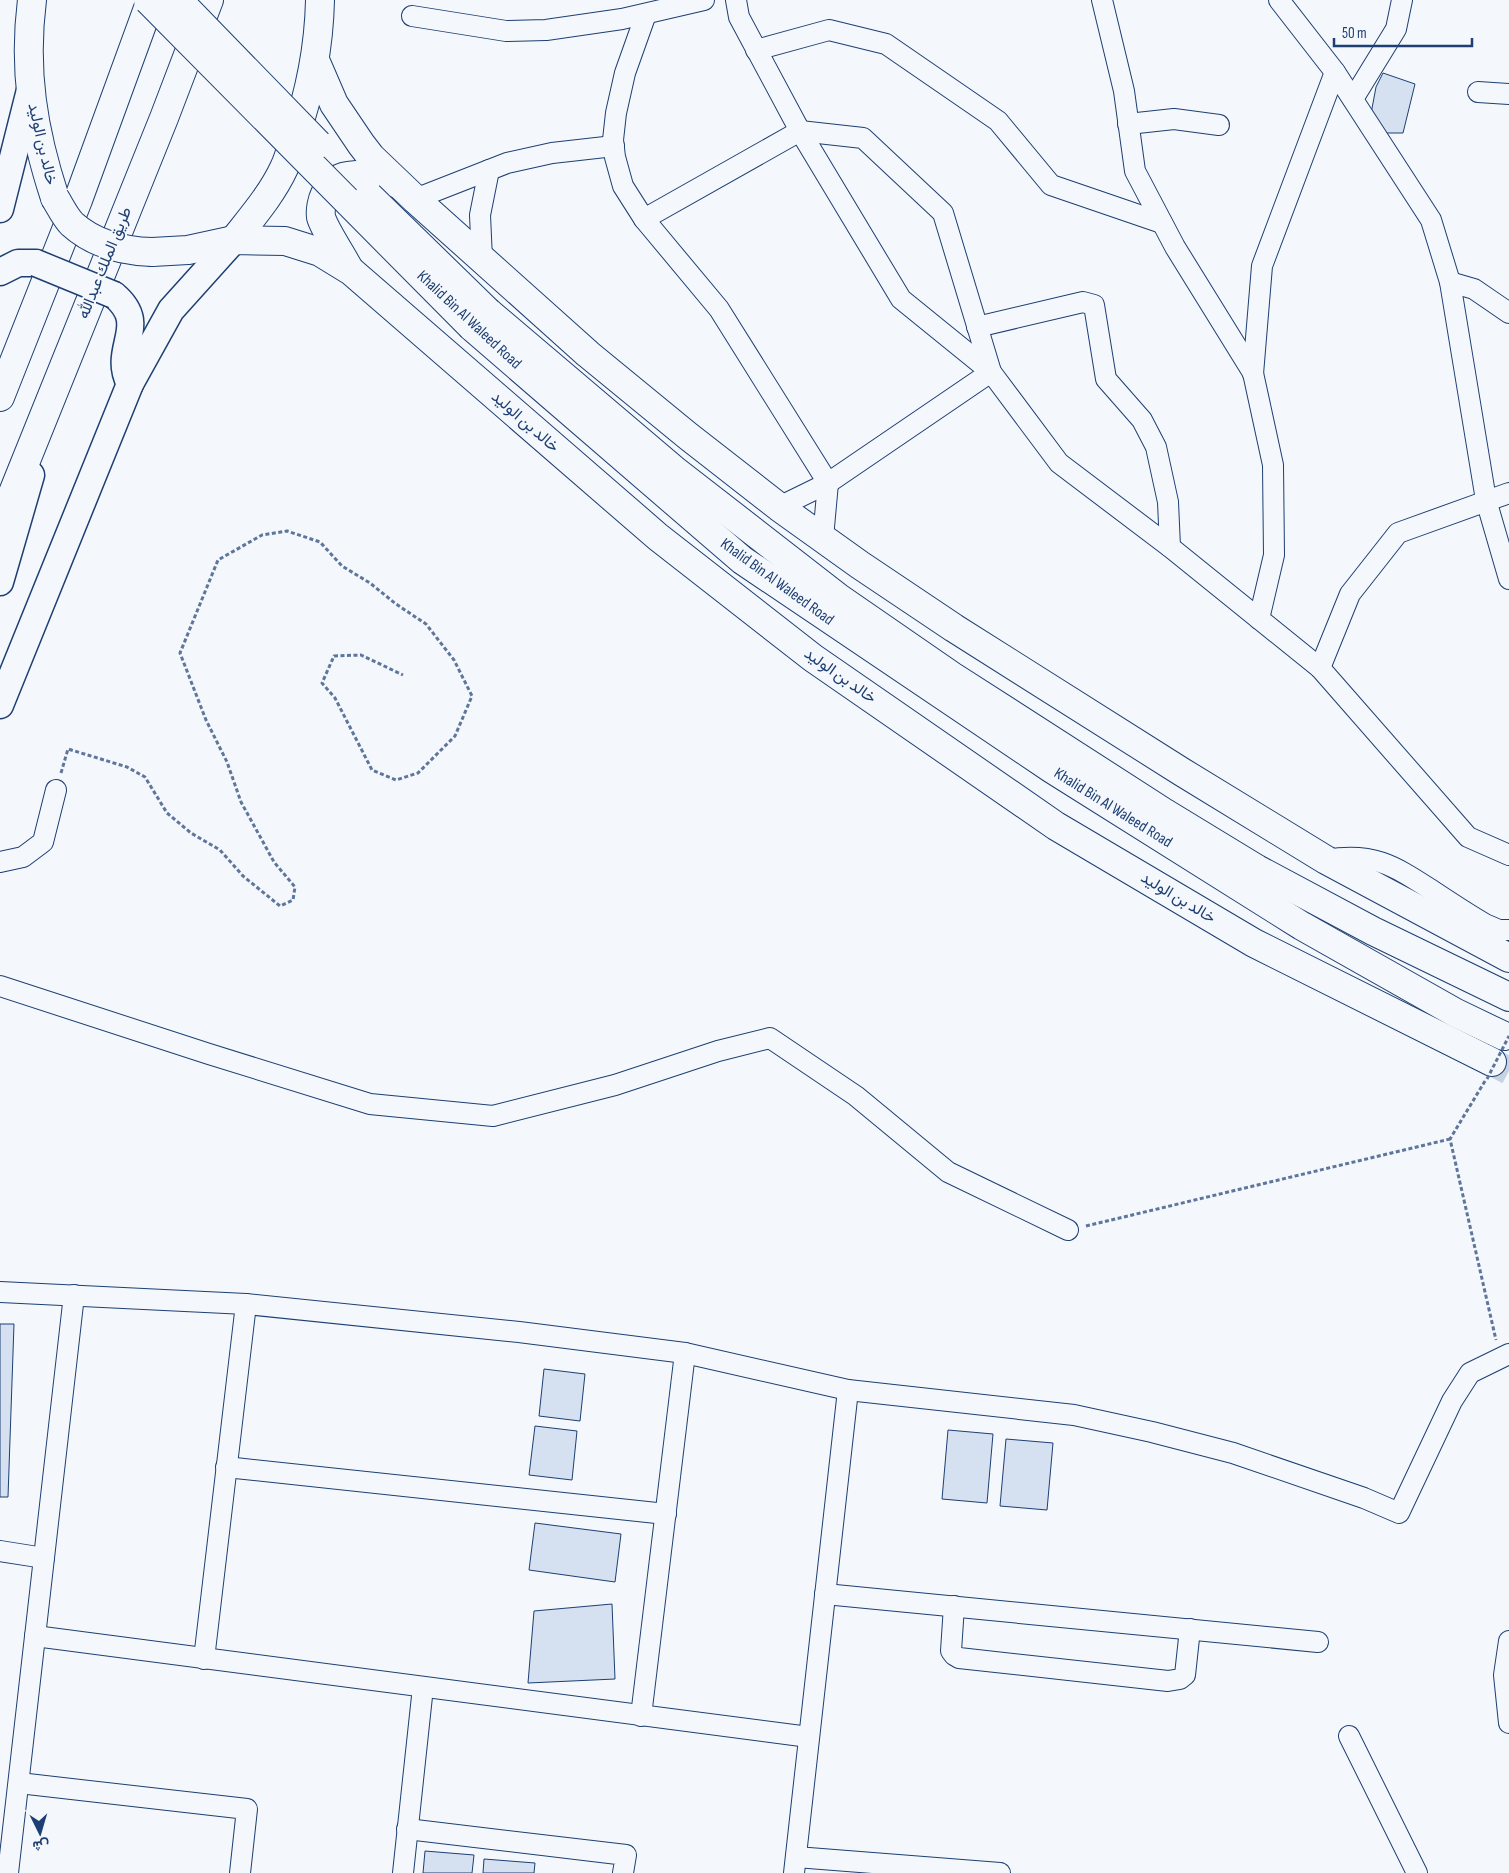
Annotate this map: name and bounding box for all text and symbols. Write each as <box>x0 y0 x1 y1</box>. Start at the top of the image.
scale bar <box>1334 15 1472 47</box>
text: 50 m <box>1342 24 1367 43</box>
street label: خالد بن الوليد <box>23 101 61 187</box>
street label: طريق الملك عبدالله <box>73 204 136 322</box>
street label: Khalid Bin Al Waleed Road <box>413 267 525 373</box>
street label: خالد بن الوليد <box>487 387 563 457</box>
street label: Khalid Bin Al Waleed Road <box>717 534 837 630</box>
street label: خالد بن الوليد <box>800 644 880 708</box>
street label: Khalid Bin Al Waleed Road <box>1050 764 1176 852</box>
street label: خالد بن الوليد <box>1137 868 1219 928</box>
north arrow <box>15 1808 65 1858</box>
text: ش <box>32 1836 50 1855</box>

